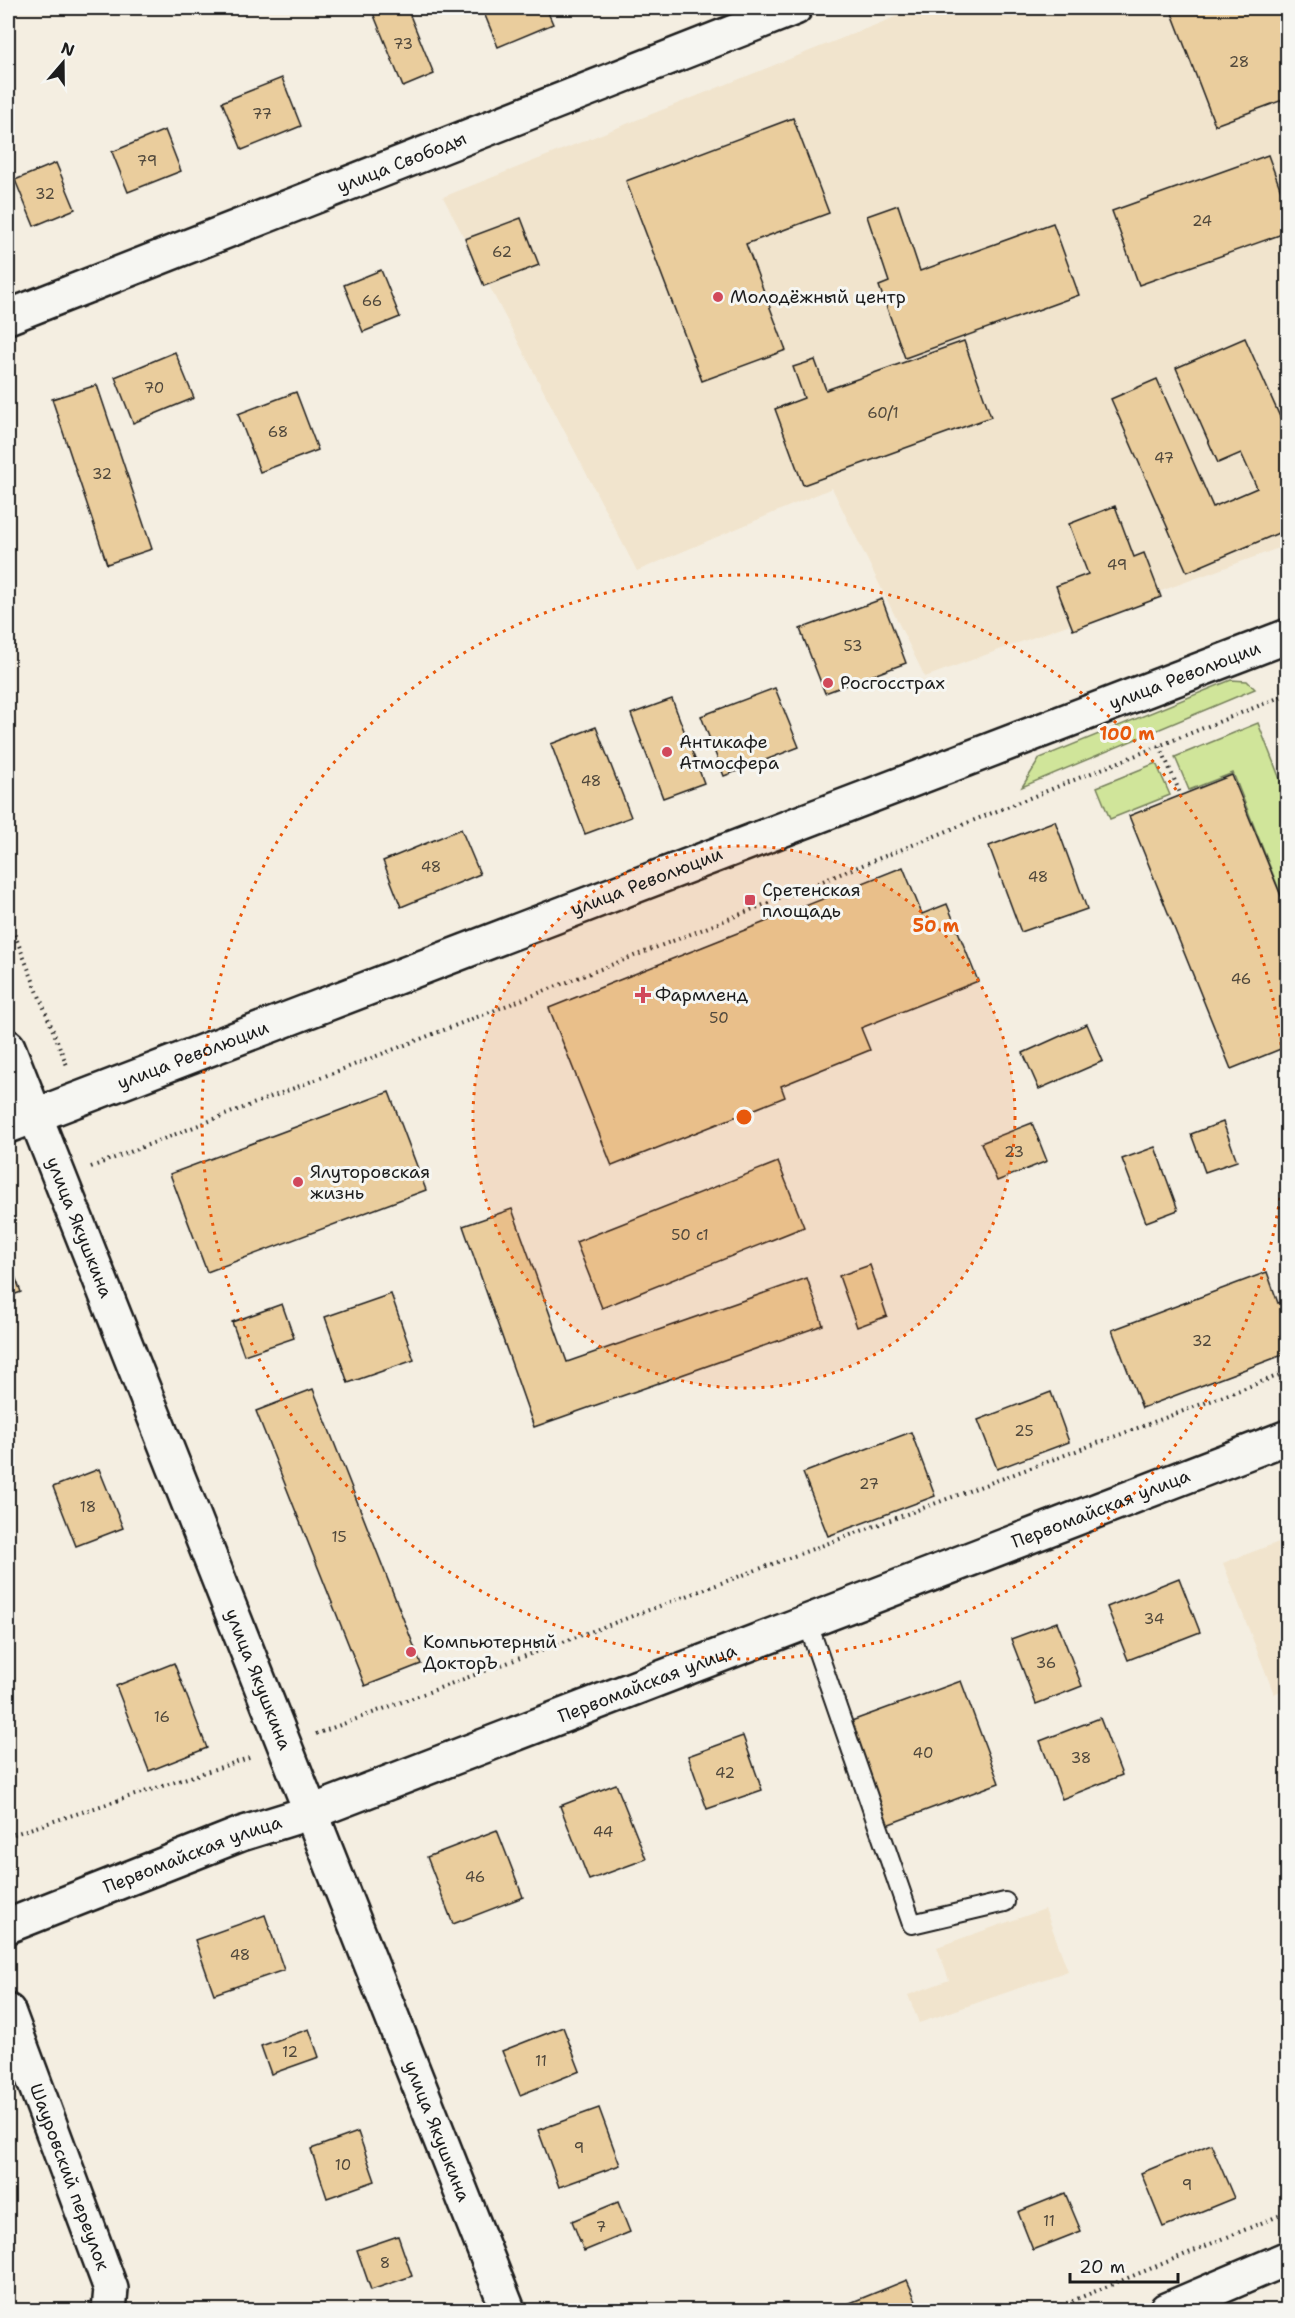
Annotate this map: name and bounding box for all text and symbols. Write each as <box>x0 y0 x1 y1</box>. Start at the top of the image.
north arrow <box>33 33 93 93</box>
house number: 73 <box>393 34 413 54</box>
text: N <box>58 37 78 61</box>
house number: 28 <box>1229 52 1249 72</box>
house number: 77 <box>252 104 272 124</box>
street label: улица Свободы <box>334 126 470 199</box>
house number: 79 <box>137 151 157 171</box>
house number: 32 <box>35 184 55 204</box>
house number: 24 <box>1192 211 1212 231</box>
house number: 62 <box>492 242 512 262</box>
place label: Молодёжный центр <box>730 285 906 309</box>
marker: Молодёжный центр <box>711 290 725 304</box>
house number: 66 <box>362 291 382 311</box>
house number: 70 <box>144 378 164 398</box>
house number: 60/1 <box>867 403 899 423</box>
house number: 68 <box>268 422 288 442</box>
house number: 47 <box>1154 448 1174 468</box>
house number: 32 <box>92 464 112 484</box>
house number: 49 <box>1107 555 1127 575</box>
house number: 53 <box>844 636 863 656</box>
street label: улица Революции <box>1106 636 1264 715</box>
place label: Росгосстрах <box>840 671 945 695</box>
marker: Росгосстрах <box>821 676 835 690</box>
text: 100 m <box>1099 722 1155 746</box>
place label: Антикафе Атмосфера <box>679 730 779 775</box>
marker: Антикафе Атмосфера <box>660 745 674 759</box>
house number: 48 <box>581 771 601 791</box>
street label: улица Революции <box>568 842 726 921</box>
house number: 48 <box>421 857 441 877</box>
house number: 48 <box>1028 867 1048 887</box>
place label: Сретенская площадь <box>762 878 861 923</box>
marker: Сретенская площадь <box>743 893 757 907</box>
text: 50 m <box>913 914 960 938</box>
house number: 46 <box>1231 969 1251 989</box>
place label: Фармленд <box>655 983 749 1007</box>
marker: Фармленд <box>636 988 650 1002</box>
house number: 50 <box>709 1008 729 1028</box>
street label: улица Революции <box>114 1015 272 1095</box>
centre of rings <box>734 1107 754 1127</box>
house number: 23 <box>1004 1142 1024 1162</box>
street label: улица Якушкина <box>41 1153 118 1301</box>
place label: Ялуторовская жизнь <box>310 1160 430 1205</box>
marker: Ялуторовская жизнь <box>291 1175 305 1189</box>
house number: 50 с1 <box>671 1225 709 1245</box>
house number: 32 <box>1192 1331 1212 1351</box>
house number: 25 <box>1014 1421 1034 1441</box>
street label: Первомайская улица <box>1008 1464 1193 1554</box>
house number: 27 <box>859 1474 879 1494</box>
house number: 18 <box>80 1497 96 1517</box>
house number: 15 <box>331 1527 347 1547</box>
street label: улица Якушкина <box>220 1605 297 1753</box>
house number: 34 <box>1144 1609 1164 1629</box>
place label: Компьютерный ДокторЪ <box>423 1630 557 1675</box>
street label: Первомайская улица <box>555 1638 740 1728</box>
marker: Компьютерный ДокторЪ <box>404 1645 418 1659</box>
house number: 36 <box>1036 1653 1056 1673</box>
house number: 16 <box>154 1707 170 1727</box>
house number: 40 <box>913 1743 933 1763</box>
house number: 38 <box>1071 1748 1091 1768</box>
house number: 42 <box>715 1763 735 1783</box>
street label: Первомайская улица <box>100 1810 285 1899</box>
house number: 44 <box>593 1822 613 1842</box>
house number: 46 <box>465 1867 485 1887</box>
house number: 48 <box>230 1945 250 1965</box>
house number: 12 <box>282 2042 298 2062</box>
house number: 11 <box>535 2051 547 2071</box>
street label: улица Якушкина <box>398 2057 476 2205</box>
street label: Шауровский переулок <box>24 2080 115 2274</box>
house number: 9 <box>574 2138 584 2158</box>
house number: 10 <box>335 2155 351 2175</box>
house number: 9 <box>1182 2175 1192 2195</box>
house number: 11 <box>1043 2211 1055 2231</box>
house number: 7 <box>596 2217 606 2237</box>
scale bar <box>1070 2246 1178 2284</box>
house number: 8 <box>380 2253 390 2273</box>
text: 20 m <box>1079 2255 1125 2279</box>

